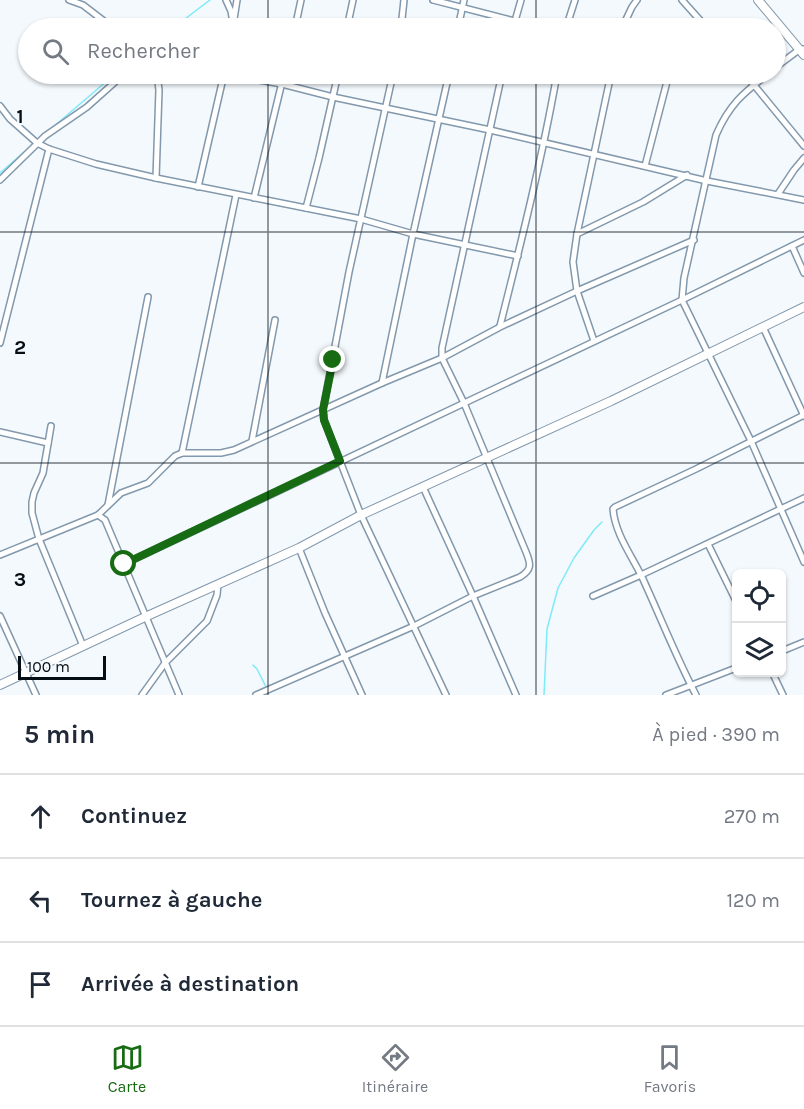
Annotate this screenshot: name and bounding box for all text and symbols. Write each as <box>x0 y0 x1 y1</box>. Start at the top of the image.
search box <box>18 18 786 84</box>
icon: search <box>39 35 72 68</box>
text: Rechercher <box>87 38 200 64</box>
text: 1 <box>16 105 24 128</box>
text: 2 <box>14 336 26 359</box>
route end <box>319 346 345 372</box>
route start <box>110 550 136 576</box>
text: 3 <box>14 568 26 591</box>
map controls <box>732 569 786 677</box>
button: locate <box>732 569 786 623</box>
button: layers <box>732 623 786 677</box>
scale bar <box>18 653 106 680</box>
text: 100 m <box>27 657 70 676</box>
text: 5 min <box>24 719 95 750</box>
text: À pied · 390 m <box>652 723 780 746</box>
icon: ahead <box>24 800 57 833</box>
text: Continuez <box>81 803 187 829</box>
text: 270 m <box>724 805 780 828</box>
icon: left <box>24 884 57 917</box>
text: Tournez à gauche <box>81 887 262 913</box>
text: 120 m <box>726 889 780 912</box>
icon: arrive <box>24 968 57 1001</box>
text: Arrivée à destination <box>81 971 299 997</box>
tab: Carte <box>108 1041 146 1096</box>
tab: Itinéraire <box>362 1041 428 1096</box>
tab: Favoris <box>644 1041 696 1096</box>

